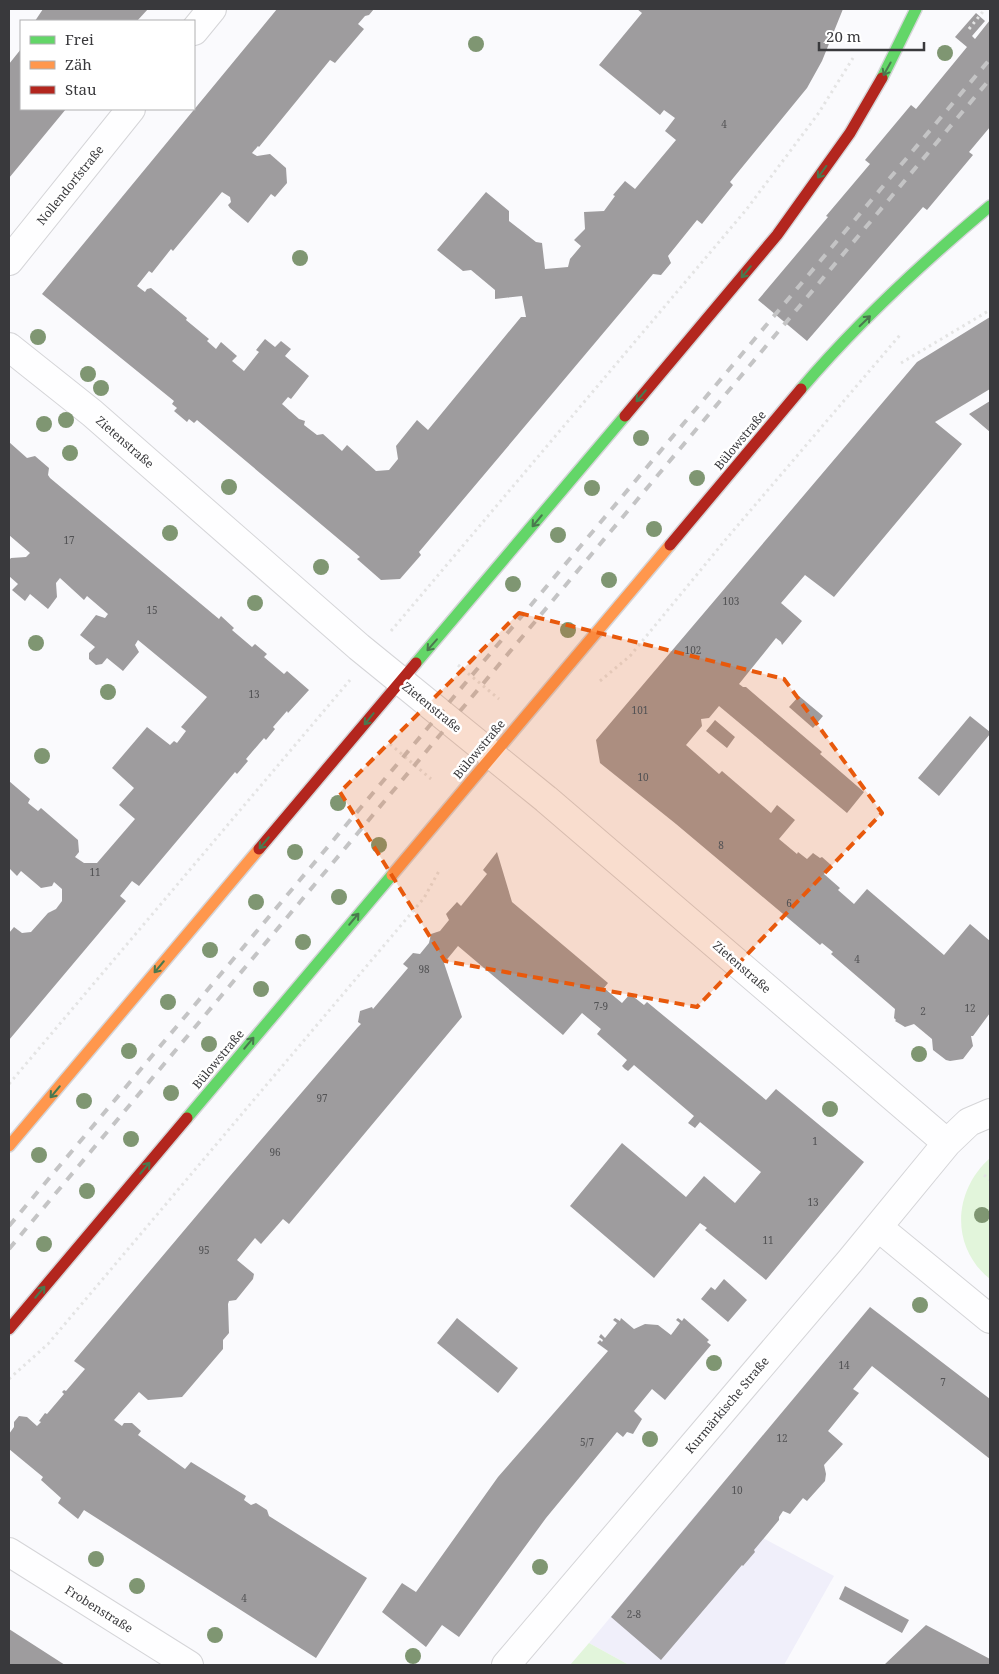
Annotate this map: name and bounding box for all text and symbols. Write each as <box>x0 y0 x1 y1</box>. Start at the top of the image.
legend <box>20 20 195 110</box>
scale bar <box>819 20 924 52</box>
text: 20 m <box>826 26 861 46</box>
text: Frei <box>65 29 94 49</box>
text: Zäh <box>65 54 92 74</box>
one-way arrow <box>882 61 892 75</box>
text: Stau <box>65 79 97 99</box>
house number: 4 <box>721 117 727 131</box>
street label: Nollendorfstraße <box>33 142 107 228</box>
one-way arrow <box>817 165 827 179</box>
one-way arrow <box>740 265 751 278</box>
one-way arrow <box>859 315 871 327</box>
one-way arrow <box>636 390 647 403</box>
street label: Bülowstraße <box>710 407 770 473</box>
street label: Zietenstraße <box>92 412 158 472</box>
one-way arrow <box>531 514 542 527</box>
house number: 17 <box>63 533 75 547</box>
house number: 103 <box>723 594 740 608</box>
house number: 15 <box>146 603 158 617</box>
one-way arrow <box>426 638 437 651</box>
house number: 102 <box>685 643 701 657</box>
street label: Zietenstraße <box>399 678 465 736</box>
house number: 13 <box>248 687 260 701</box>
house number: 101 <box>632 703 648 717</box>
one-way arrow <box>364 712 375 725</box>
street label: Bülowstraße <box>449 716 509 782</box>
house number: 10 <box>637 770 649 784</box>
one-way arrow <box>259 837 270 850</box>
house number: 8 <box>718 838 724 852</box>
house number: 11 <box>89 865 101 879</box>
house number: 6 <box>786 896 792 910</box>
one-way arrow <box>348 913 359 926</box>
street label: Zietenstraße <box>709 937 775 997</box>
house number: 4 <box>854 952 860 966</box>
one-way arrow <box>154 961 165 974</box>
house number: 98 <box>418 962 430 976</box>
house number: 7-9 <box>594 999 608 1013</box>
house number: 12 <box>964 1001 976 1015</box>
house number: 2 <box>920 1004 926 1018</box>
street label: Bülowstraße <box>188 1026 248 1092</box>
one-way arrow <box>244 1037 255 1050</box>
one-way arrow <box>49 1085 60 1098</box>
house number: 97 <box>316 1091 328 1105</box>
house number: 1 <box>812 1134 818 1148</box>
house number: 96 <box>269 1145 281 1159</box>
one-way arrow <box>139 1161 150 1174</box>
house number: 13 <box>807 1195 819 1209</box>
house number: 11 <box>762 1233 774 1247</box>
house number: 95 <box>198 1243 210 1257</box>
one-way arrow <box>34 1286 45 1299</box>
street label: Kurmärkische Straße <box>681 1353 773 1457</box>
house number: 14 <box>838 1358 850 1372</box>
house number: 7 <box>940 1375 946 1389</box>
house number: 12 <box>776 1431 788 1445</box>
house number: 5/7 <box>580 1435 594 1449</box>
house number: 10 <box>731 1483 743 1497</box>
street label: Frobenstraße <box>62 1581 136 1637</box>
house number: 4 <box>241 1591 247 1605</box>
house number: 2-8 <box>627 1607 642 1621</box>

